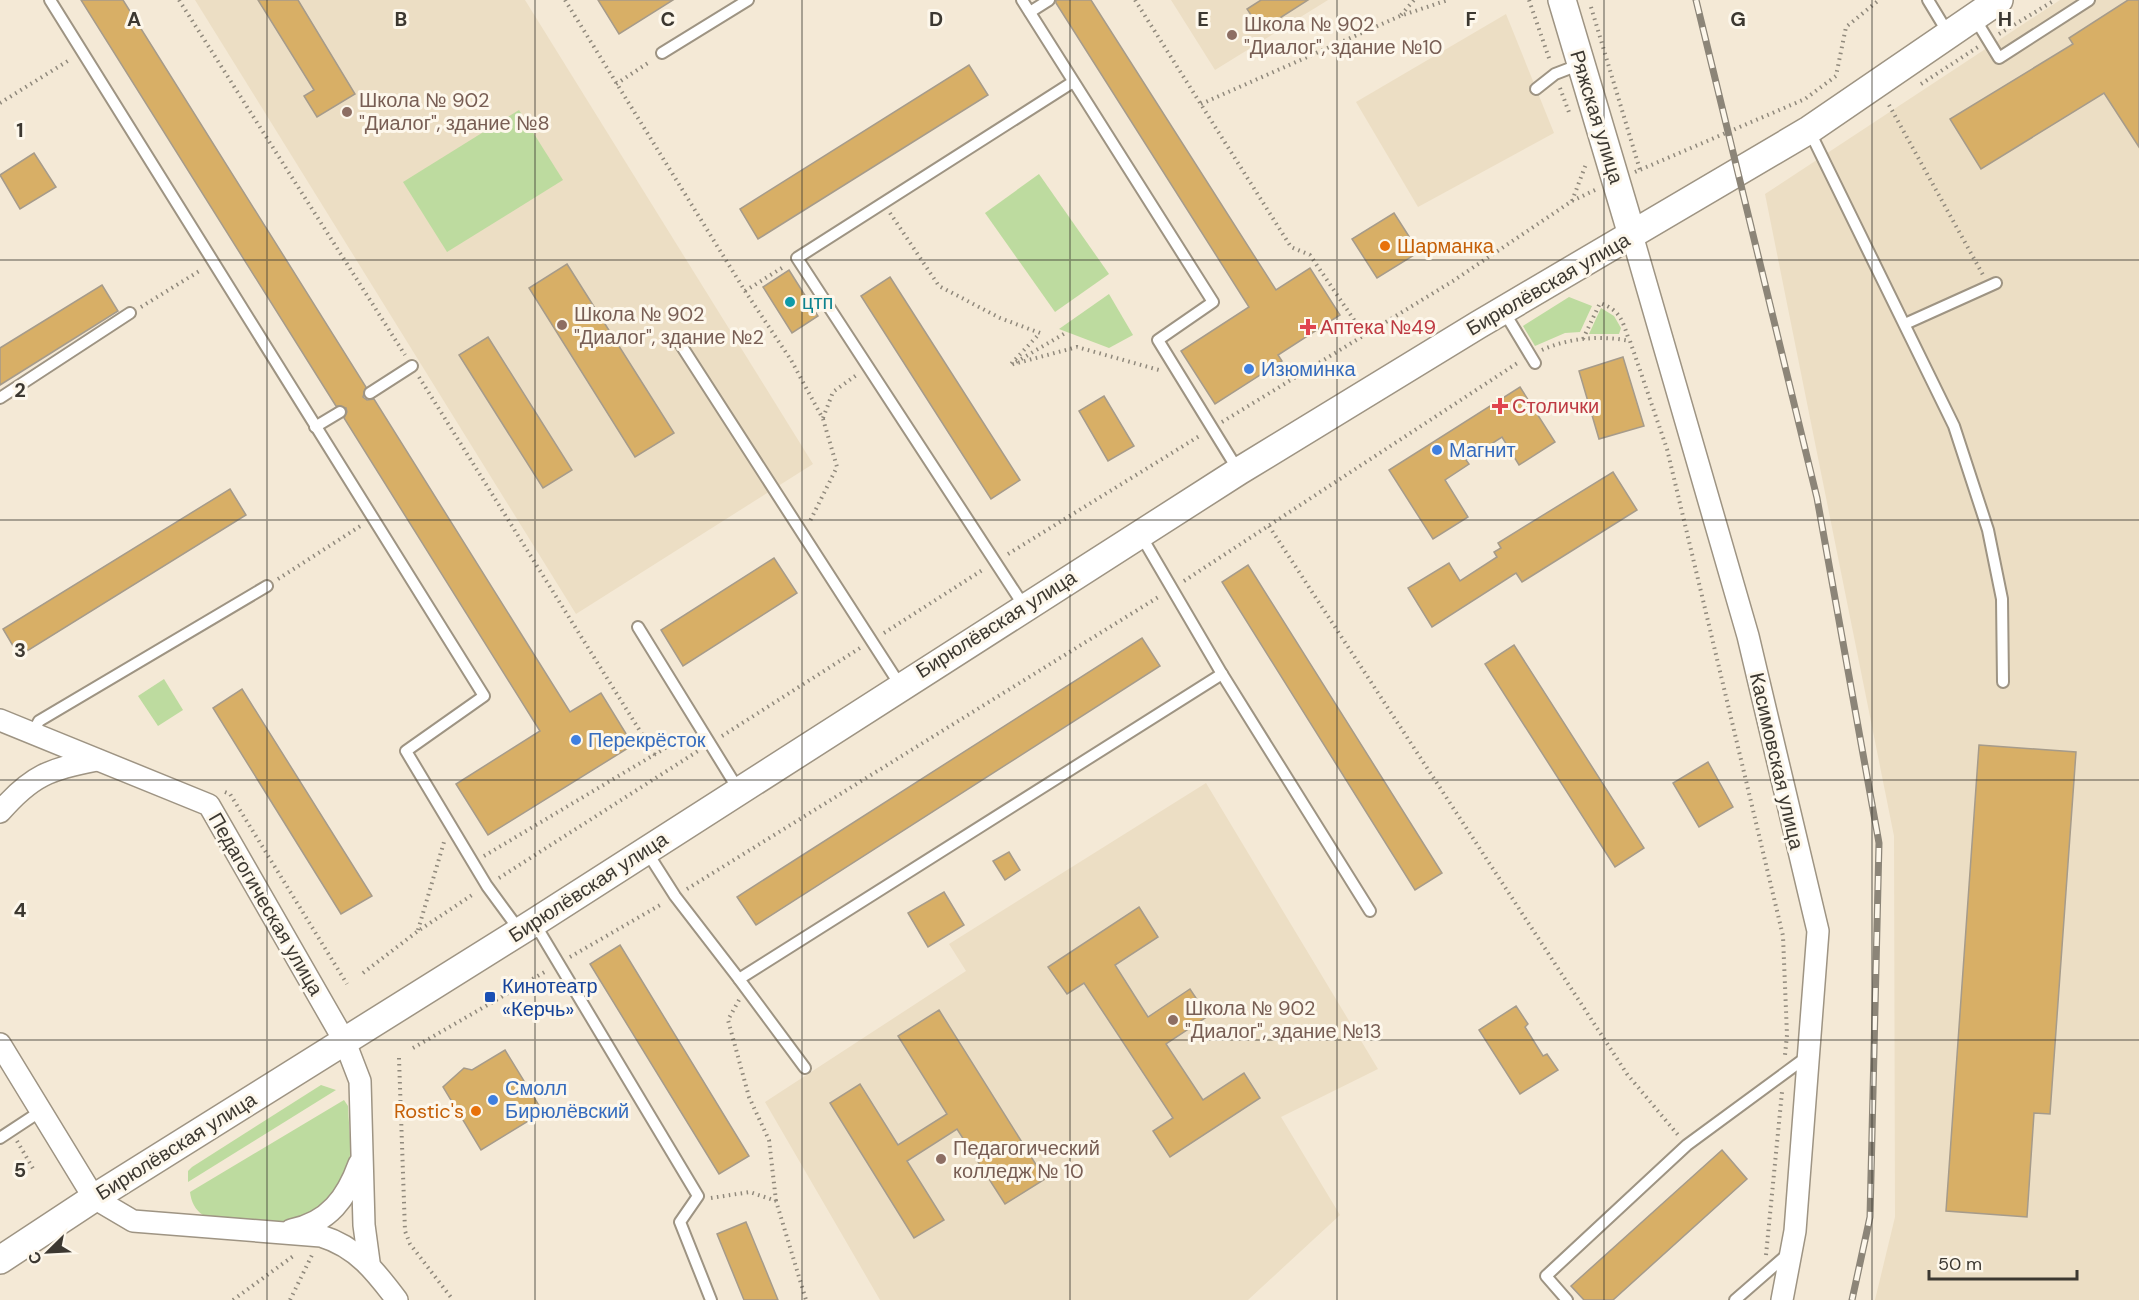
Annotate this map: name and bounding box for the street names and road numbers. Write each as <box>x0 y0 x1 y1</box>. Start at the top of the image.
street label: Ряжская улица <box>1564 47 1630 188</box>
street label: Бирюлёвская улица <box>1462 226 1635 341</box>
street label: Бирюлёвская улица <box>911 564 1082 684</box>
street label: Касимовская улица <box>1744 670 1810 853</box>
street label: Педагогическая улица <box>203 808 330 1001</box>
street label: Бирюлёвская улица <box>503 825 673 948</box>
street label: Бирюлёвская улица <box>91 1086 262 1206</box>

